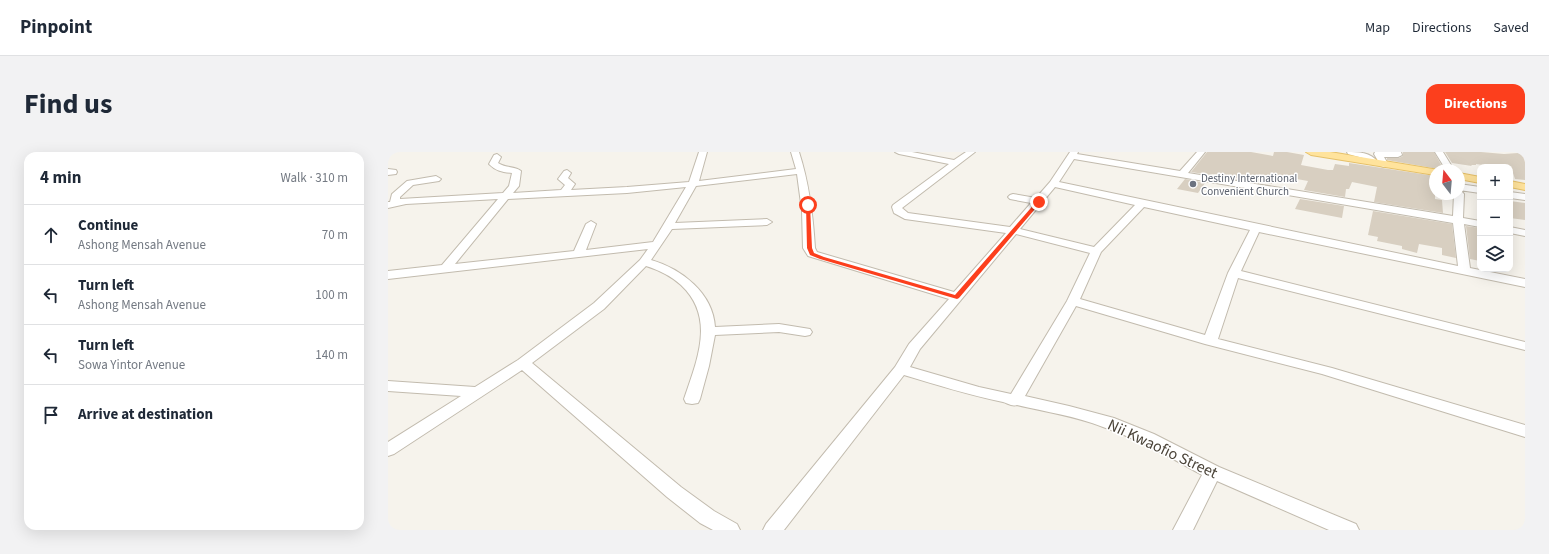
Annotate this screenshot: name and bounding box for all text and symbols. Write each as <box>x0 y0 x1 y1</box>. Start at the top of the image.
text: Pinpoint <box>20 14 92 41</box>
text: Map <box>1365 18 1390 38</box>
text: Directions <box>1412 18 1471 38</box>
text: Saved <box>1493 18 1529 38</box>
text: Find us <box>24 84 112 124</box>
button: Directions <box>1426 84 1525 124</box>
north arrow <box>1429 164 1465 200</box>
map controls <box>1477 164 1513 272</box>
button: + <box>1477 164 1513 200</box>
text: 4 min <box>40 166 81 190</box>
text: Walk · 310 m <box>280 169 348 187</box>
place label: Destiny International Convenient Church <box>1201 171 1297 199</box>
marker: Destiny International Convenient Church <box>1188 179 1198 189</box>
route end <box>1030 193 1048 211</box>
route start <box>799 196 817 214</box>
button: − <box>1477 200 1513 236</box>
text: Continue <box>78 215 138 236</box>
icon: ahead <box>40 224 62 246</box>
text: 70 m <box>322 226 348 244</box>
text: Ashong Mensah Avenue <box>78 236 206 254</box>
button: layers <box>1477 236 1513 272</box>
text: Turn left <box>78 275 134 296</box>
icon: left <box>40 284 62 306</box>
text: 100 m <box>315 286 348 304</box>
text: Ashong Mensah Avenue <box>78 296 206 314</box>
text: Turn left <box>78 335 134 356</box>
icon: left <box>40 344 62 366</box>
text: 140 m <box>315 346 348 364</box>
text: Sowa Yintor Avenue <box>78 356 185 374</box>
icon: arrive <box>40 404 62 426</box>
text: Arrive at destination <box>78 404 213 425</box>
street label: Nii Kwaofio Street <box>1104 414 1222 484</box>

